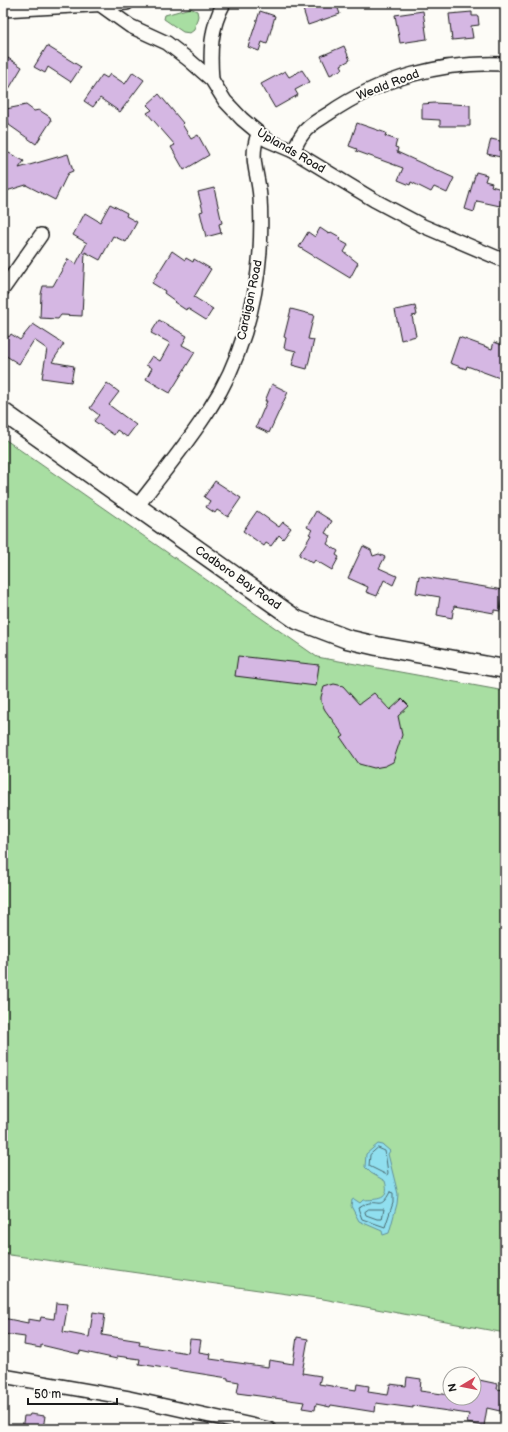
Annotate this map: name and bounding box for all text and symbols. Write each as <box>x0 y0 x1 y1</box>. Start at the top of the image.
street label: Weald Road <box>355 66 422 104</box>
street label: Uplands Road <box>254 125 328 177</box>
street label: Cardigan Road <box>234 258 266 342</box>
street label: Cadboro Bay Road <box>192 543 284 613</box>
north arrow <box>442 1366 482 1406</box>
scale bar <box>28 1380 117 1406</box>
text: N <box>446 1382 460 1393</box>
text: 50 m <box>34 1387 61 1402</box>

